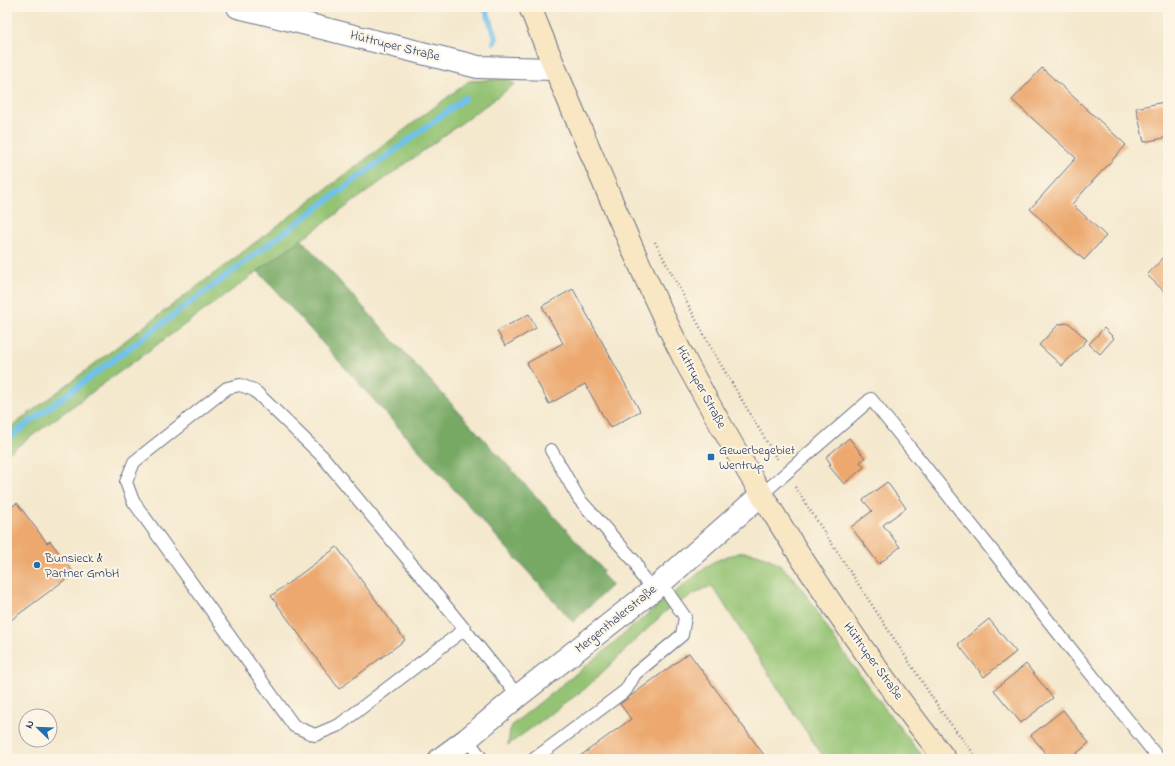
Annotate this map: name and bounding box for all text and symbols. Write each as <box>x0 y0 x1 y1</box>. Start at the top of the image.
street label: Hüttruper Straße <box>348 26 442 66</box>
street label: Hüttruper Straße <box>671 342 731 432</box>
place label: Gewerbegebiet Wentrup <box>719 441 796 475</box>
marker: Gewerbegebiet Wentrup <box>706 452 716 462</box>
place label: Bunsieck & Partner GmbH <box>44 549 119 583</box>
marker: Bunsieck & Partner GmbH <box>32 560 42 570</box>
street label: Mergenthalerstraße <box>571 580 662 659</box>
street label: Hüttruper Straße <box>838 618 908 704</box>
north arrow <box>18 708 58 748</box>
text: N <box>21 718 39 731</box>

